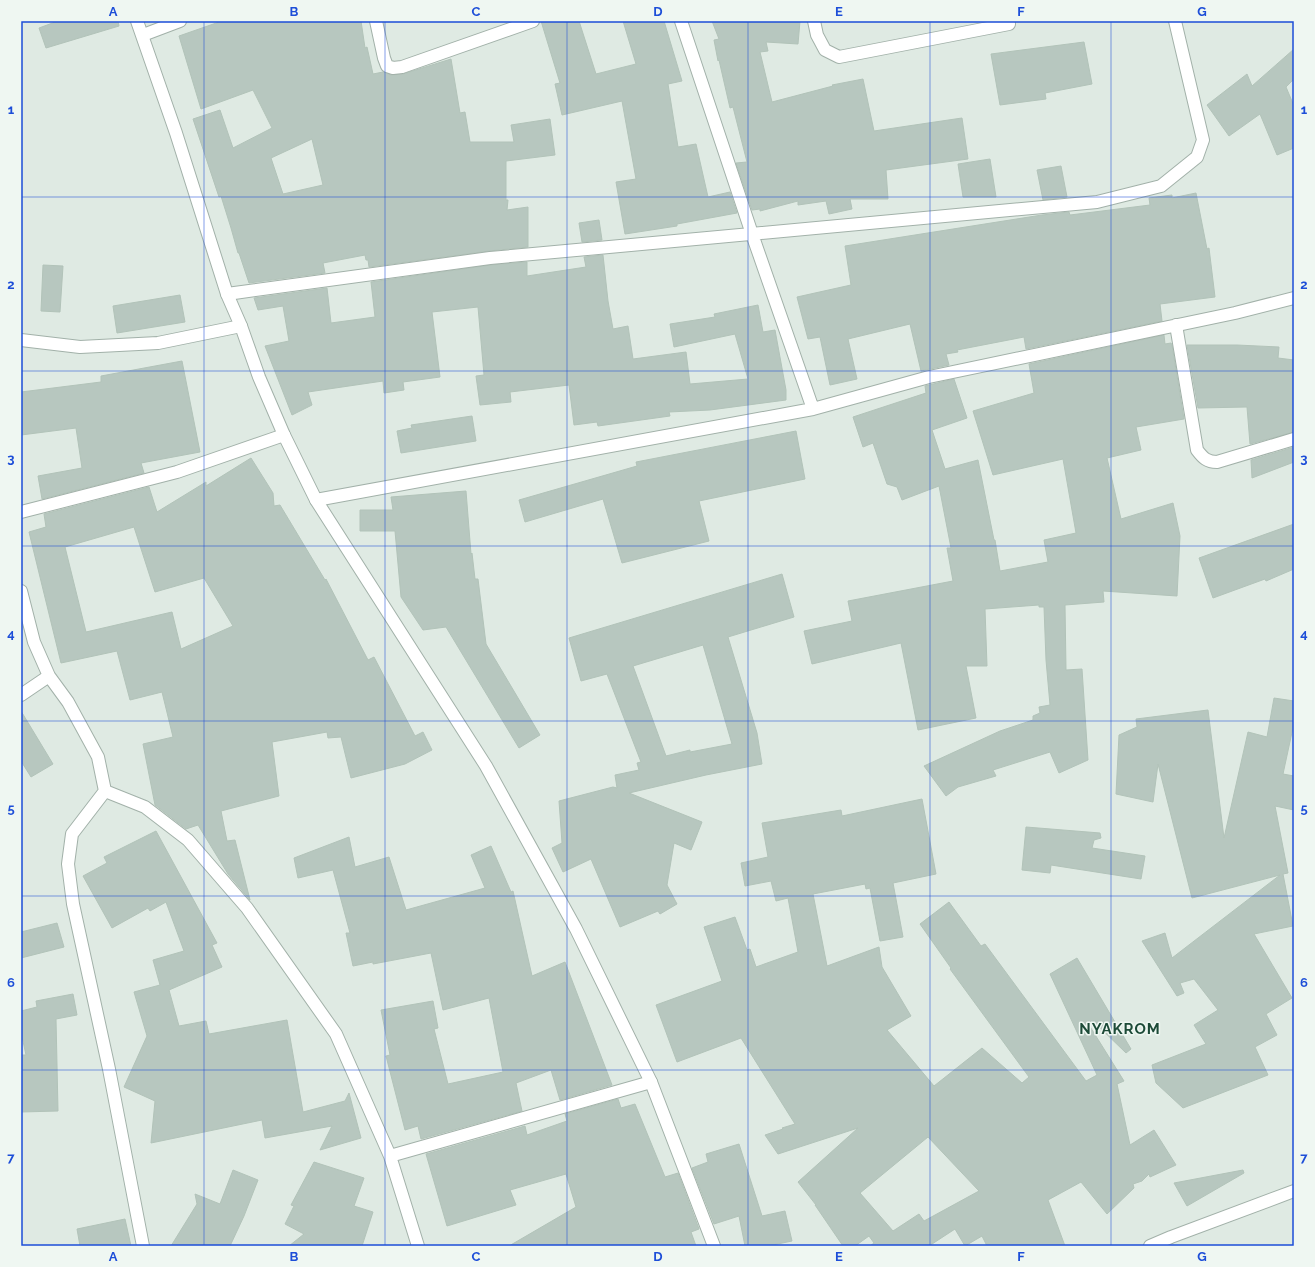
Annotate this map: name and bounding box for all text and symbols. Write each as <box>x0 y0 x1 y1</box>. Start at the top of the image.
text: A <box>109 4 118 19</box>
text: B <box>290 4 299 19</box>
text: C <box>472 4 481 19</box>
text: D <box>653 4 663 19</box>
text: E <box>835 4 843 19</box>
text: F <box>1017 4 1025 19</box>
text: G <box>1197 4 1207 19</box>
text: 1 <box>8 102 15 117</box>
text: 1 <box>1301 102 1308 117</box>
text: 2 <box>7 277 15 292</box>
text: 2 <box>1300 277 1308 292</box>
text: 3 <box>7 451 15 466</box>
text: 3 <box>1300 451 1308 466</box>
text: 4 <box>7 626 15 641</box>
text: 4 <box>1300 626 1308 641</box>
text: 5 <box>7 801 15 816</box>
text: 5 <box>1300 801 1308 816</box>
text: 6 <box>7 975 15 990</box>
text: 6 <box>1300 975 1308 990</box>
district label: NYAKROM <box>1079 1020 1161 1038</box>
text: 7 <box>7 1150 15 1165</box>
text: 7 <box>1300 1150 1308 1165</box>
text: A <box>109 1249 118 1264</box>
text: B <box>290 1249 299 1264</box>
text: C <box>472 1249 481 1264</box>
text: D <box>653 1249 663 1264</box>
text: E <box>835 1249 843 1264</box>
text: F <box>1017 1249 1025 1264</box>
text: G <box>1197 1249 1207 1264</box>

